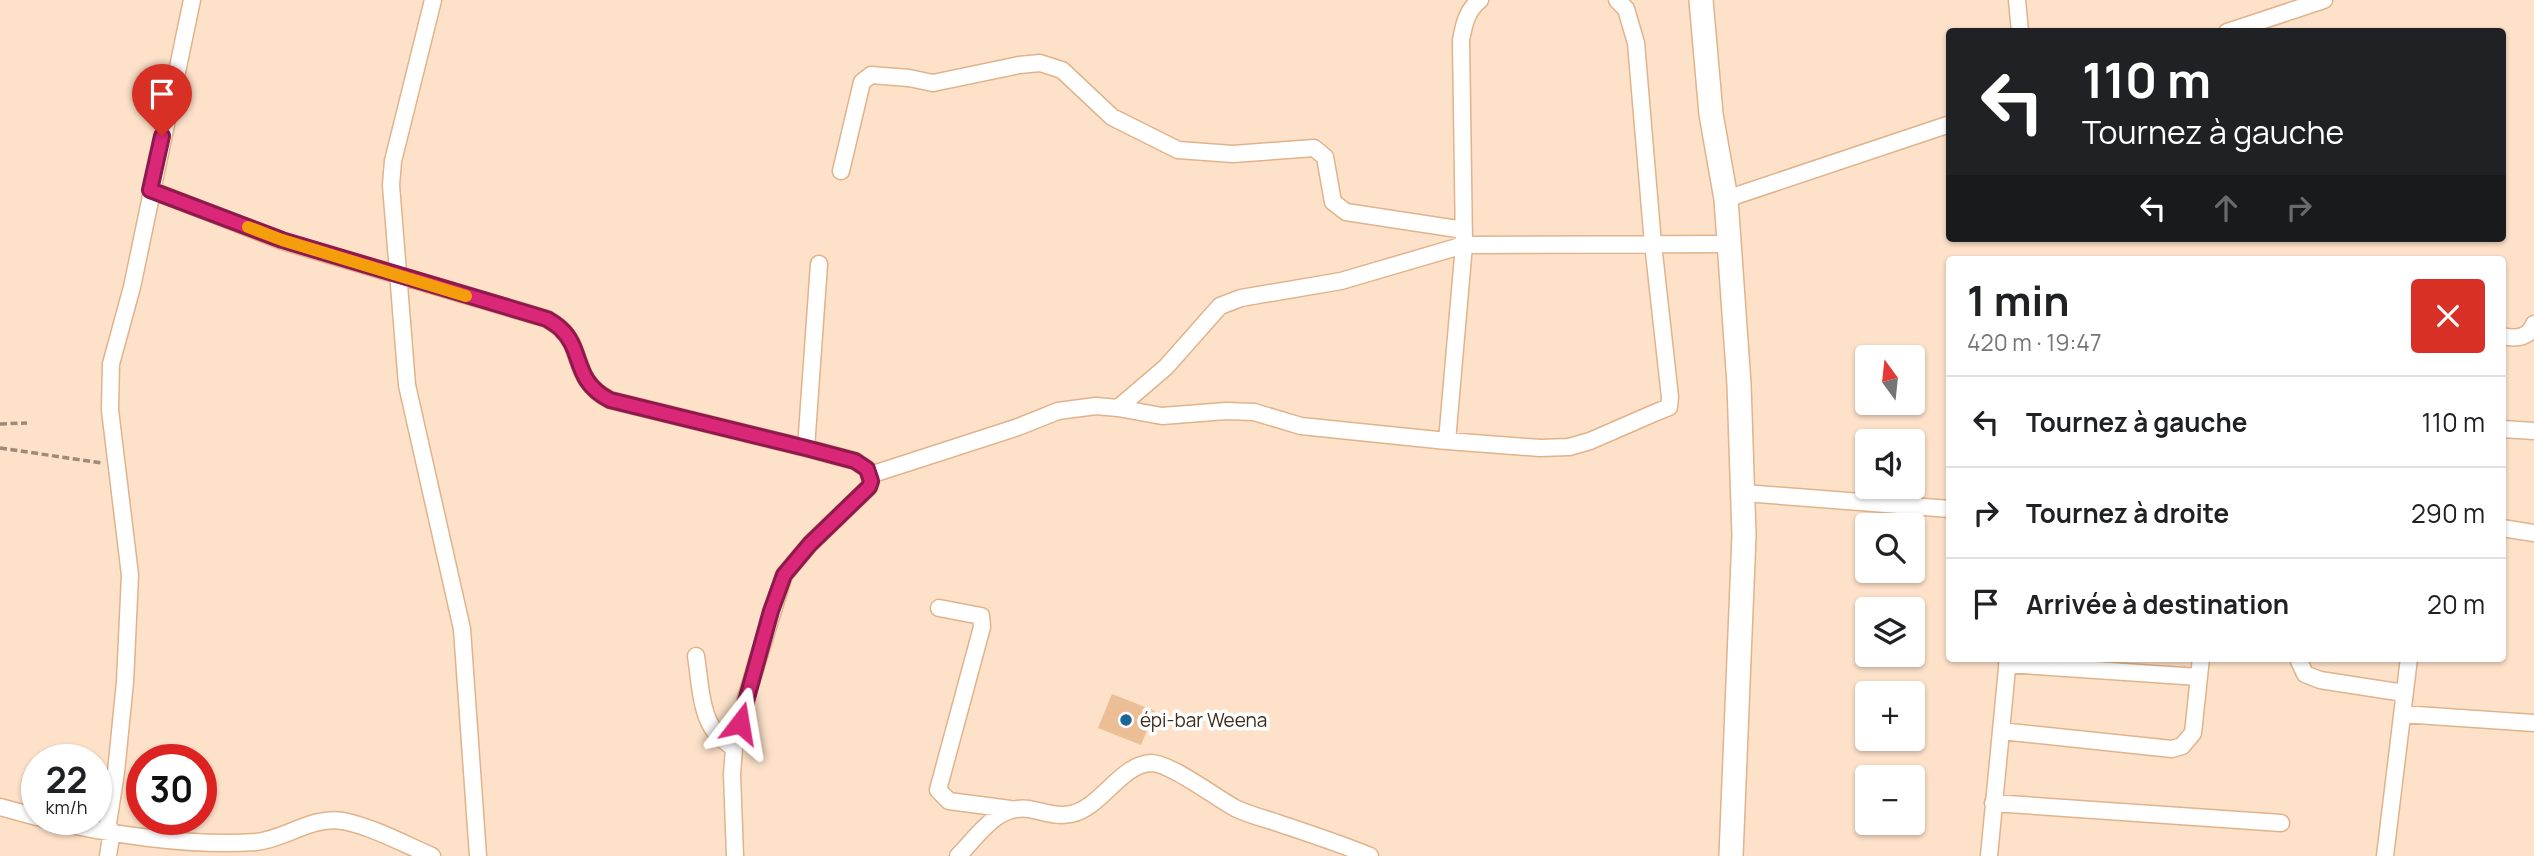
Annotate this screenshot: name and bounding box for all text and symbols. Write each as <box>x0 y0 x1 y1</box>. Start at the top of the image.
text: 110 m <box>2082 46 2211 113</box>
icon: left <box>1967 56 2058 147</box>
pin <box>132 64 192 136</box>
icon: arrive <box>143 75 181 113</box>
text: Tournez à gauche <box>2082 110 2344 154</box>
icon: left <box>2134 189 2172 227</box>
icon: ahead <box>2207 189 2245 227</box>
icon: right <box>2280 189 2318 227</box>
text: 1 min <box>1967 271 2070 329</box>
button: close <box>2411 279 2485 353</box>
text: 420 m · 19:47 <box>1967 326 2101 358</box>
north arrow <box>1855 345 1925 415</box>
map controls <box>1855 345 1925 835</box>
icon: left <box>1967 403 2005 441</box>
text: Tournez à gauche <box>2026 404 2247 440</box>
text: 110 m <box>2422 404 2485 440</box>
button: sound <box>1855 429 1925 499</box>
icon: right <box>1967 494 2005 532</box>
text: Tournez à droite <box>2026 495 2229 531</box>
text: 290 m <box>2411 495 2485 531</box>
button: search <box>1855 513 1925 583</box>
icon: arrive <box>1967 585 2005 623</box>
text: Arrivée à destination <box>2026 586 2289 622</box>
text: 20 m <box>2427 586 2485 622</box>
button: layers <box>1855 597 1925 667</box>
button: + <box>1855 681 1925 751</box>
position arrow <box>703 686 777 760</box>
place label: épi-bar Weena <box>1140 707 1267 733</box>
marker: épi-bar Weena <box>1118 712 1134 728</box>
speed limit sign: 30 <box>126 744 217 835</box>
text: 22 <box>46 756 87 804</box>
button: − <box>1855 765 1925 835</box>
text: km/h <box>46 795 87 819</box>

